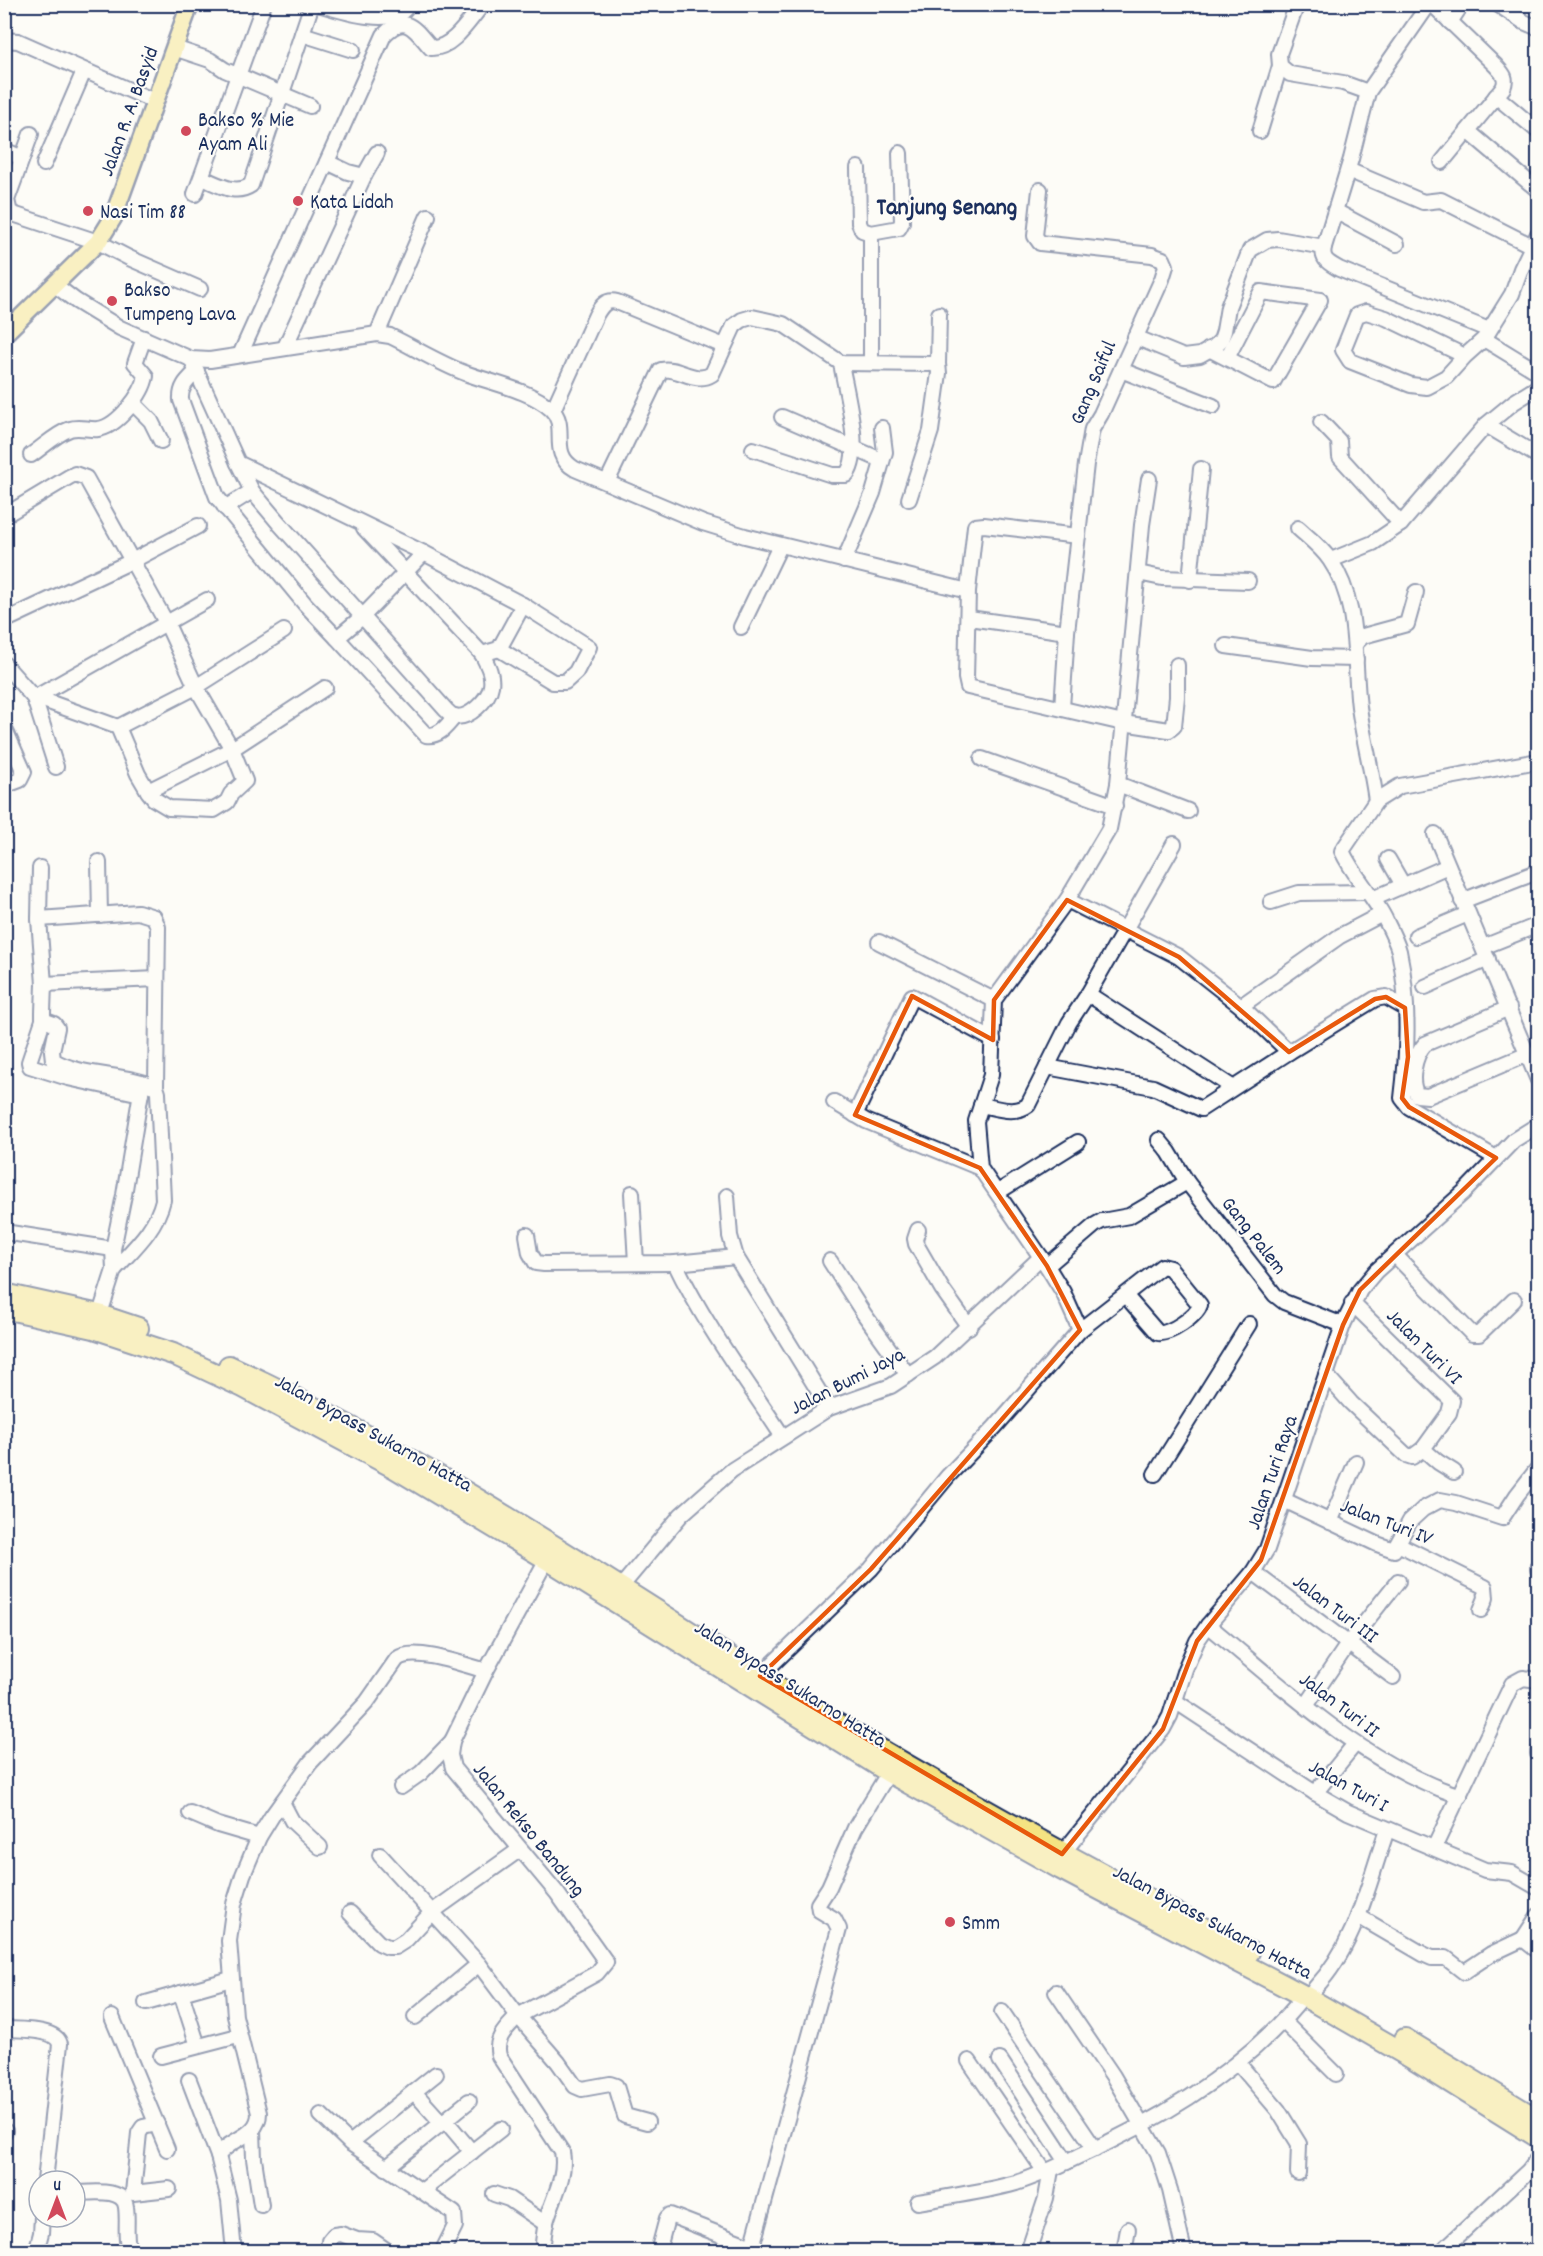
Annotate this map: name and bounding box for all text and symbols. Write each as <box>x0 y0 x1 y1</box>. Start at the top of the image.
street label: Jalan R. A. Basyid <box>93 43 168 181</box>
place label: Bakso % Mie Ayam Ali <box>198 107 294 161</box>
marker: Bakso % Mie Ayam Ali <box>179 124 193 138</box>
place label: Kata Lidah <box>310 189 394 219</box>
district label: Tanjung Senang <box>877 192 1017 226</box>
marker: Kata Lidah <box>291 194 305 208</box>
place label: Nasi Tim 88 <box>100 199 186 229</box>
marker: Nasi Tim 88 <box>81 204 95 218</box>
place label: Bakso Tumpeng Lava <box>124 277 237 331</box>
marker: Bakso Tumpeng Lava <box>105 294 119 308</box>
street label: Gang Saiful <box>1064 337 1126 430</box>
street label: Gang Palem <box>1212 1191 1293 1282</box>
street label: Jalan Turi VI <box>1378 1303 1468 1393</box>
street label: Jalan Bumi Jaya <box>786 1340 912 1424</box>
street label: Jalan Bypass Sukarno Hatta <box>268 1368 478 1502</box>
street label: Jalan Turi Raya <box>1240 1411 1308 1534</box>
street label: Jalan Turi IV <box>1335 1492 1437 1555</box>
street label: Jalan Turi III <box>1285 1568 1384 1653</box>
street label: Jalan Bypass Sukarno Hatta <box>687 1614 892 1758</box>
street label: Jalan Turi II <box>1292 1666 1385 1747</box>
street label: Jalan Turi I <box>1302 1753 1393 1822</box>
street label: Jalan Rekso Bandung <box>464 1757 591 1905</box>
street label: Jalan Bypass Sukarno Hatta <box>1107 1858 1318 1989</box>
place label: Smm <box>962 1910 1000 1940</box>
marker: Smm <box>943 1915 957 1929</box>
north arrow <box>27 2169 87 2229</box>
text: U <box>53 2175 61 2198</box>

